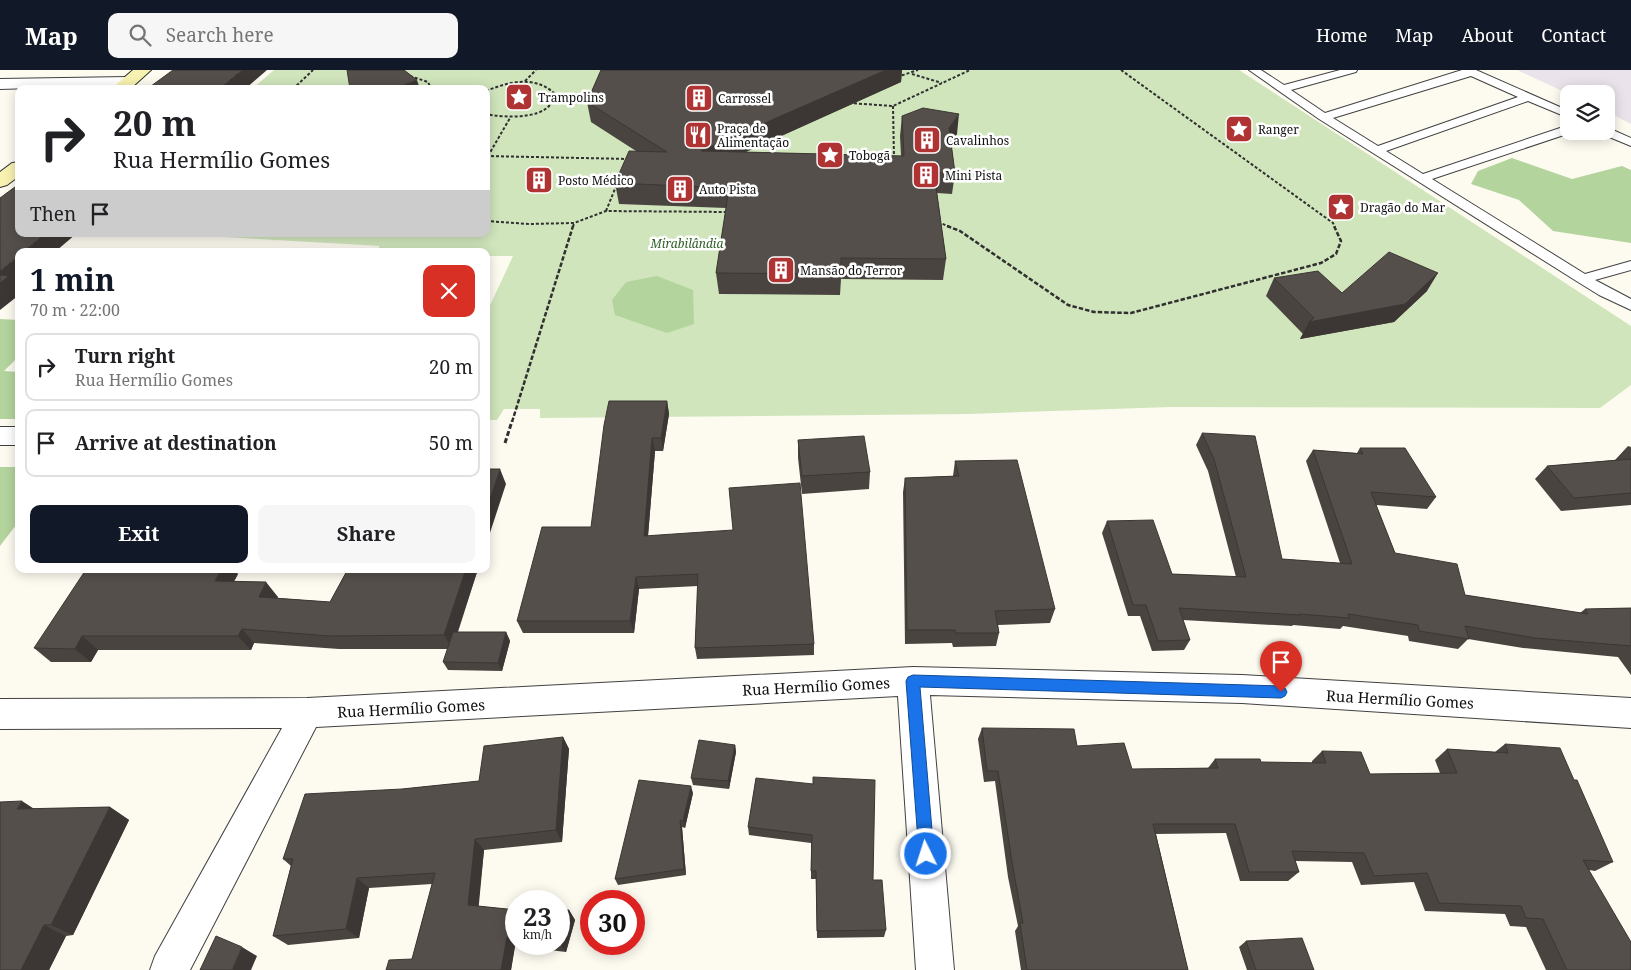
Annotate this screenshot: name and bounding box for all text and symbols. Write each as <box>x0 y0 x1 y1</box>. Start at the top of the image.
search box <box>108 13 458 58</box>
text: Map <box>25 19 78 52</box>
icon: search <box>126 21 154 49</box>
text: Search here <box>166 22 274 48</box>
text: Home <box>1316 23 1367 47</box>
text: Map <box>1395 23 1433 47</box>
text: About <box>1461 23 1513 47</box>
text: Contact <box>1541 23 1606 47</box>
place icon: Trampolins <box>504 82 534 112</box>
building icon: Carrossel <box>684 83 714 113</box>
map controls <box>1560 85 1615 140</box>
button: layers <box>1560 85 1615 140</box>
place label: Trampolins <box>538 89 604 106</box>
place label: Carrossel <box>718 90 772 107</box>
text: 20 m <box>113 99 196 146</box>
icon: right <box>30 105 95 170</box>
place icon: Ranger <box>1224 114 1254 144</box>
restaurant icon: Praça de Alimentação <box>683 120 713 150</box>
place label: Praça de Alimentação <box>717 120 789 151</box>
place label: Ranger <box>1258 121 1299 138</box>
building icon: Cavalinhos <box>912 125 942 155</box>
place label: Cavalinhos <box>946 132 1009 149</box>
place icon: Tobogã <box>815 140 845 170</box>
text: Rua Hermílio Gomes <box>113 144 330 174</box>
place label: Tobogã <box>849 147 890 164</box>
building icon: Mini Pista <box>911 160 941 190</box>
building icon: Posto Médico <box>524 165 554 195</box>
place label: Mini Pista <box>945 167 1003 184</box>
place label: Posto Médico <box>558 172 634 189</box>
building icon: Auto Pista <box>665 174 695 204</box>
place label: Auto Pista <box>699 181 757 198</box>
place icon: Dragão do Mar <box>1326 192 1356 222</box>
place label: Dragão do Mar <box>1360 199 1446 216</box>
icon: arrive <box>86 200 114 228</box>
text: Then <box>30 201 76 227</box>
park label: Mirabilândia <box>650 235 724 252</box>
building icon: Mansão do Terror <box>766 255 796 285</box>
text: 1 min <box>30 259 115 300</box>
place label: Mansão do Terror <box>800 262 903 279</box>
button: close <box>423 265 475 317</box>
text: 70 m · 22:00 <box>30 299 120 321</box>
text: Turn right <box>75 343 175 369</box>
icon: right <box>32 353 60 381</box>
text: 20 m <box>429 354 473 380</box>
text: Rua Hermílio Gomes <box>75 369 233 391</box>
icon: arrive <box>32 429 60 457</box>
text: Arrive at destination <box>75 430 277 456</box>
text: 50 m <box>429 430 473 456</box>
button: Exit <box>30 505 248 563</box>
button: Share <box>258 505 475 563</box>
pin <box>1260 641 1302 692</box>
icon: arrive <box>1267 648 1295 676</box>
street label: Rua Hermílio Gomes <box>742 672 891 700</box>
street label: Rua Hermílio Gomes <box>1326 685 1475 713</box>
street label: Rua Hermílio Gomes <box>337 694 486 722</box>
position arrow <box>899 827 951 879</box>
speed limit sign: 30 <box>580 890 645 955</box>
text: 23 <box>523 899 552 933</box>
text: km/h <box>523 926 552 943</box>

